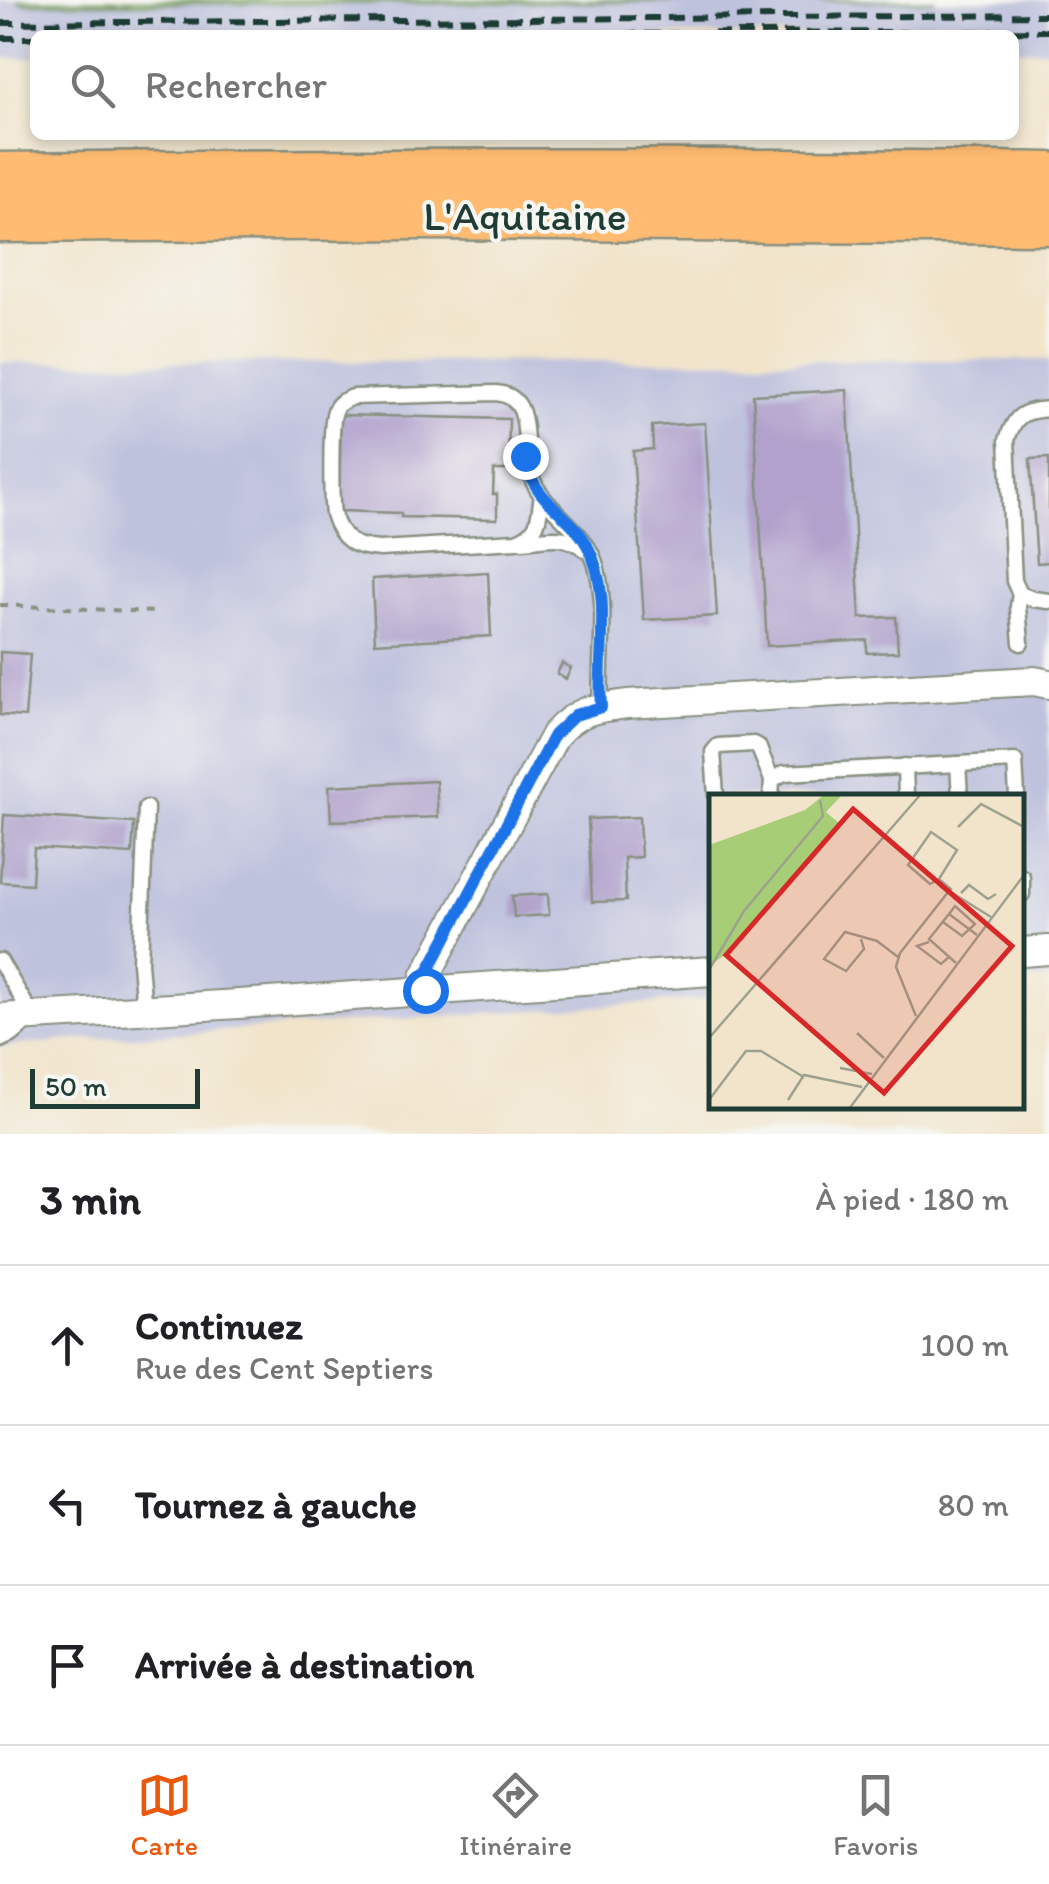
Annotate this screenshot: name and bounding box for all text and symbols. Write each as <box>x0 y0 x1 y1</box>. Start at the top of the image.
search box <box>30 30 1019 140</box>
icon: search <box>65 58 120 113</box>
text: Rechercher <box>145 62 327 108</box>
street label: L'Aquitaine <box>423 190 627 241</box>
route end <box>503 434 549 480</box>
inset map <box>709 794 1024 1109</box>
route start <box>403 968 449 1014</box>
scale bar <box>30 1064 200 1108</box>
text: 50 m <box>45 1069 107 1103</box>
text: 3 min <box>40 1174 141 1225</box>
text: À pied · 180 m <box>816 1180 1009 1218</box>
text: Continuez <box>135 1303 303 1349</box>
icon: ahead <box>40 1318 95 1373</box>
text: 100 m <box>921 1326 1009 1364</box>
text: Rue des Cent Septiers <box>135 1349 434 1387</box>
icon: left <box>40 1478 95 1533</box>
text: Tournez à gauche <box>135 1482 417 1528</box>
text: 80 m <box>938 1486 1009 1524</box>
icon: arrive <box>40 1638 95 1693</box>
text: Arrivée à destination <box>135 1642 474 1688</box>
tab: Carte <box>131 1768 198 1862</box>
tab: Itinéraire <box>459 1768 572 1862</box>
tab: Favoris <box>833 1768 918 1862</box>

